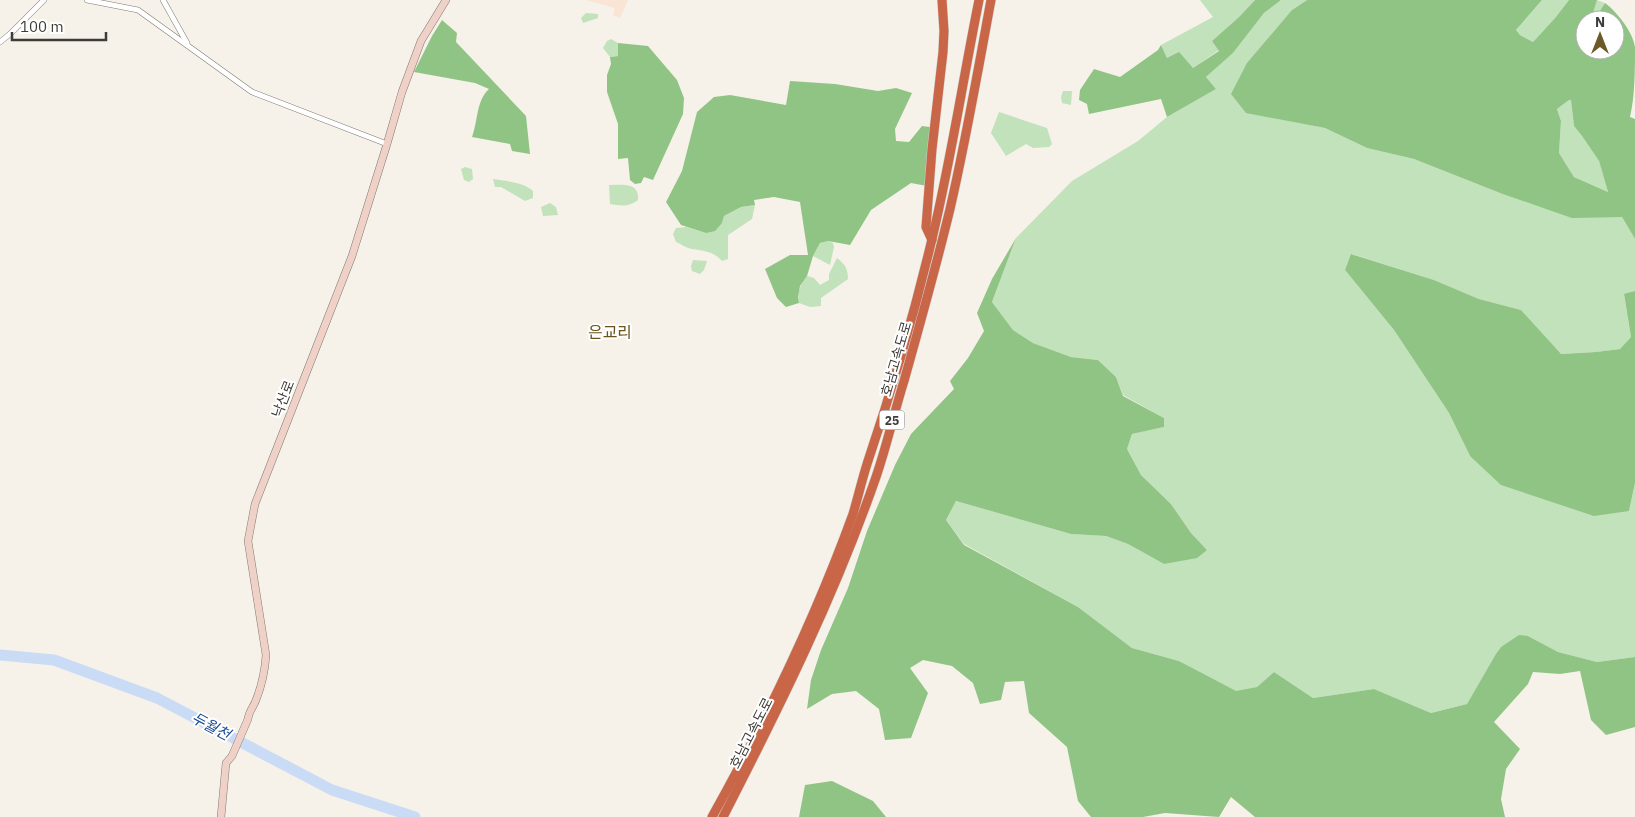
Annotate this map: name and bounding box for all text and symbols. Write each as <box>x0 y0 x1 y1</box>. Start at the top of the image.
scale bar <box>12 10 106 42</box>
north arrow <box>1575 10 1625 60</box>
text: N <box>1595 13 1605 31</box>
text: 100 m <box>20 17 64 36</box>
street label: 호남고속도로 <box>877 319 915 399</box>
district label: 은교리 <box>588 322 632 342</box>
street label: 낙산로 <box>268 378 298 420</box>
road number: 25 <box>880 410 904 430</box>
street label: 호남고속도로 <box>725 694 777 772</box>
water label: 두월천 <box>188 708 236 745</box>

